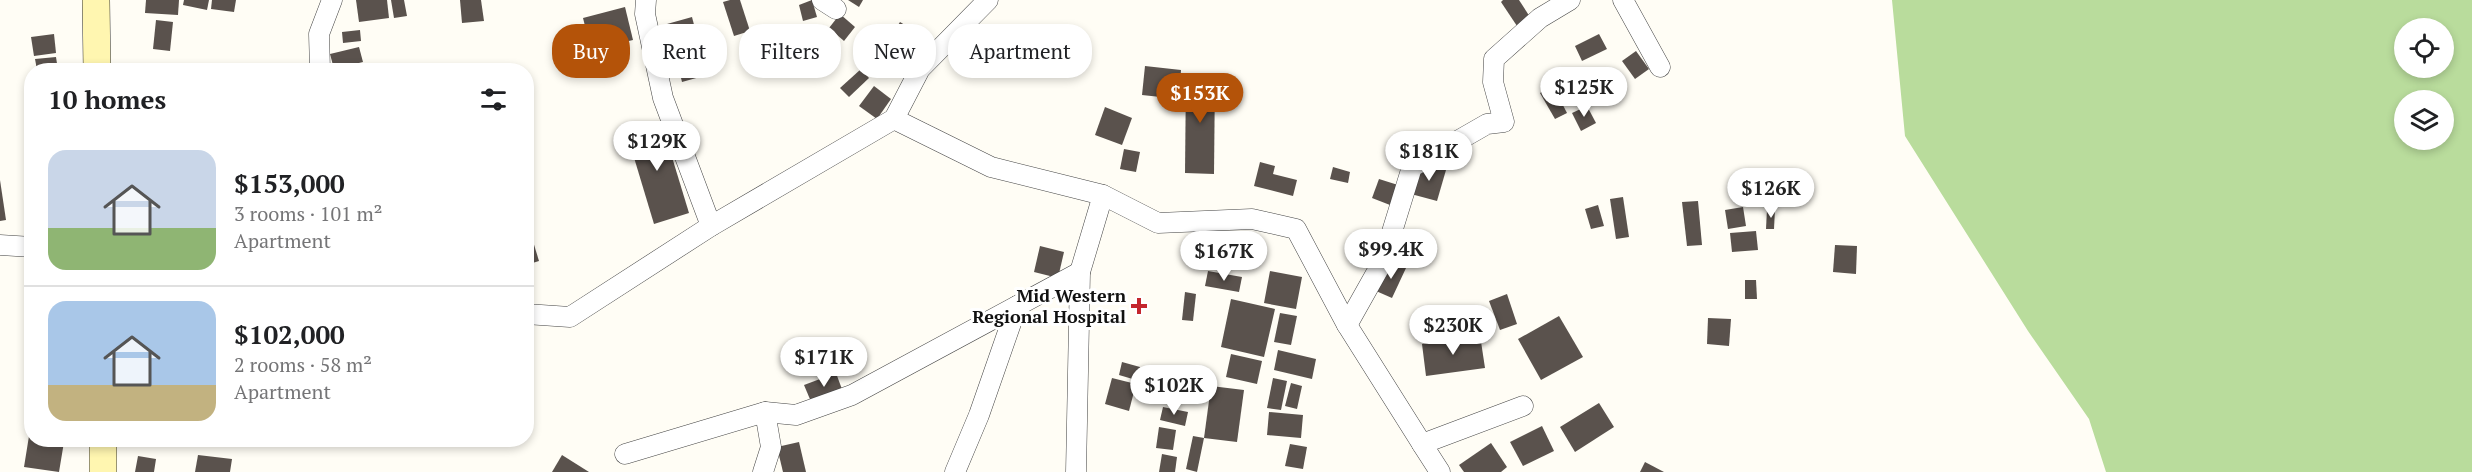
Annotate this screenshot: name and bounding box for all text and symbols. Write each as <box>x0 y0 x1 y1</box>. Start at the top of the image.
map controls <box>2394 18 2454 150</box>
button: locate <box>2394 18 2454 78</box>
chip: Buy <box>552 24 630 78</box>
chip: Rent <box>642 24 727 78</box>
chip: Filters <box>739 24 841 78</box>
chip: New <box>853 24 936 78</box>
chip: Apartment <box>948 24 1092 78</box>
pin: $125K <box>1542 67 1626 118</box>
pin: $153K <box>1158 73 1242 124</box>
text: $125K <box>1554 73 1614 100</box>
text: $153K <box>1170 79 1230 106</box>
text: 10 homes <box>48 82 166 116</box>
icon: filters <box>477 83 510 116</box>
button: layers <box>2394 90 2454 150</box>
pin: $129K <box>615 121 699 172</box>
text: $129K <box>627 127 687 154</box>
pin: $181K <box>1387 131 1471 182</box>
text: $181K <box>1399 137 1459 164</box>
text: $153,000 <box>234 166 345 200</box>
pin: $126K <box>1729 168 1813 219</box>
icon: home <box>96 174 168 246</box>
text: $126K <box>1741 174 1801 201</box>
text: 3 rooms · 101 m² <box>234 200 382 227</box>
text: Apartment <box>234 227 331 254</box>
pin: $99.4K <box>1342 229 1440 280</box>
pin: $167K <box>1182 231 1266 282</box>
text: $99.4K <box>1358 235 1424 262</box>
text: $167K <box>1194 237 1254 264</box>
place label: Mid Western Regional Hospital <box>972 283 1126 328</box>
marker: Mid Western Regional Hospital <box>1130 297 1148 315</box>
pin: $230K <box>1411 305 1495 356</box>
text: $230K <box>1423 311 1483 338</box>
text: $102,000 <box>234 317 345 351</box>
icon: home <box>96 325 168 397</box>
pin: $171K <box>782 337 866 388</box>
text: $171K <box>794 343 854 370</box>
text: 2 rooms · 58 m² <box>234 351 372 378</box>
pin: $102K <box>1132 365 1216 416</box>
text: $102K <box>1144 371 1204 398</box>
text: Apartment <box>234 378 331 405</box>

